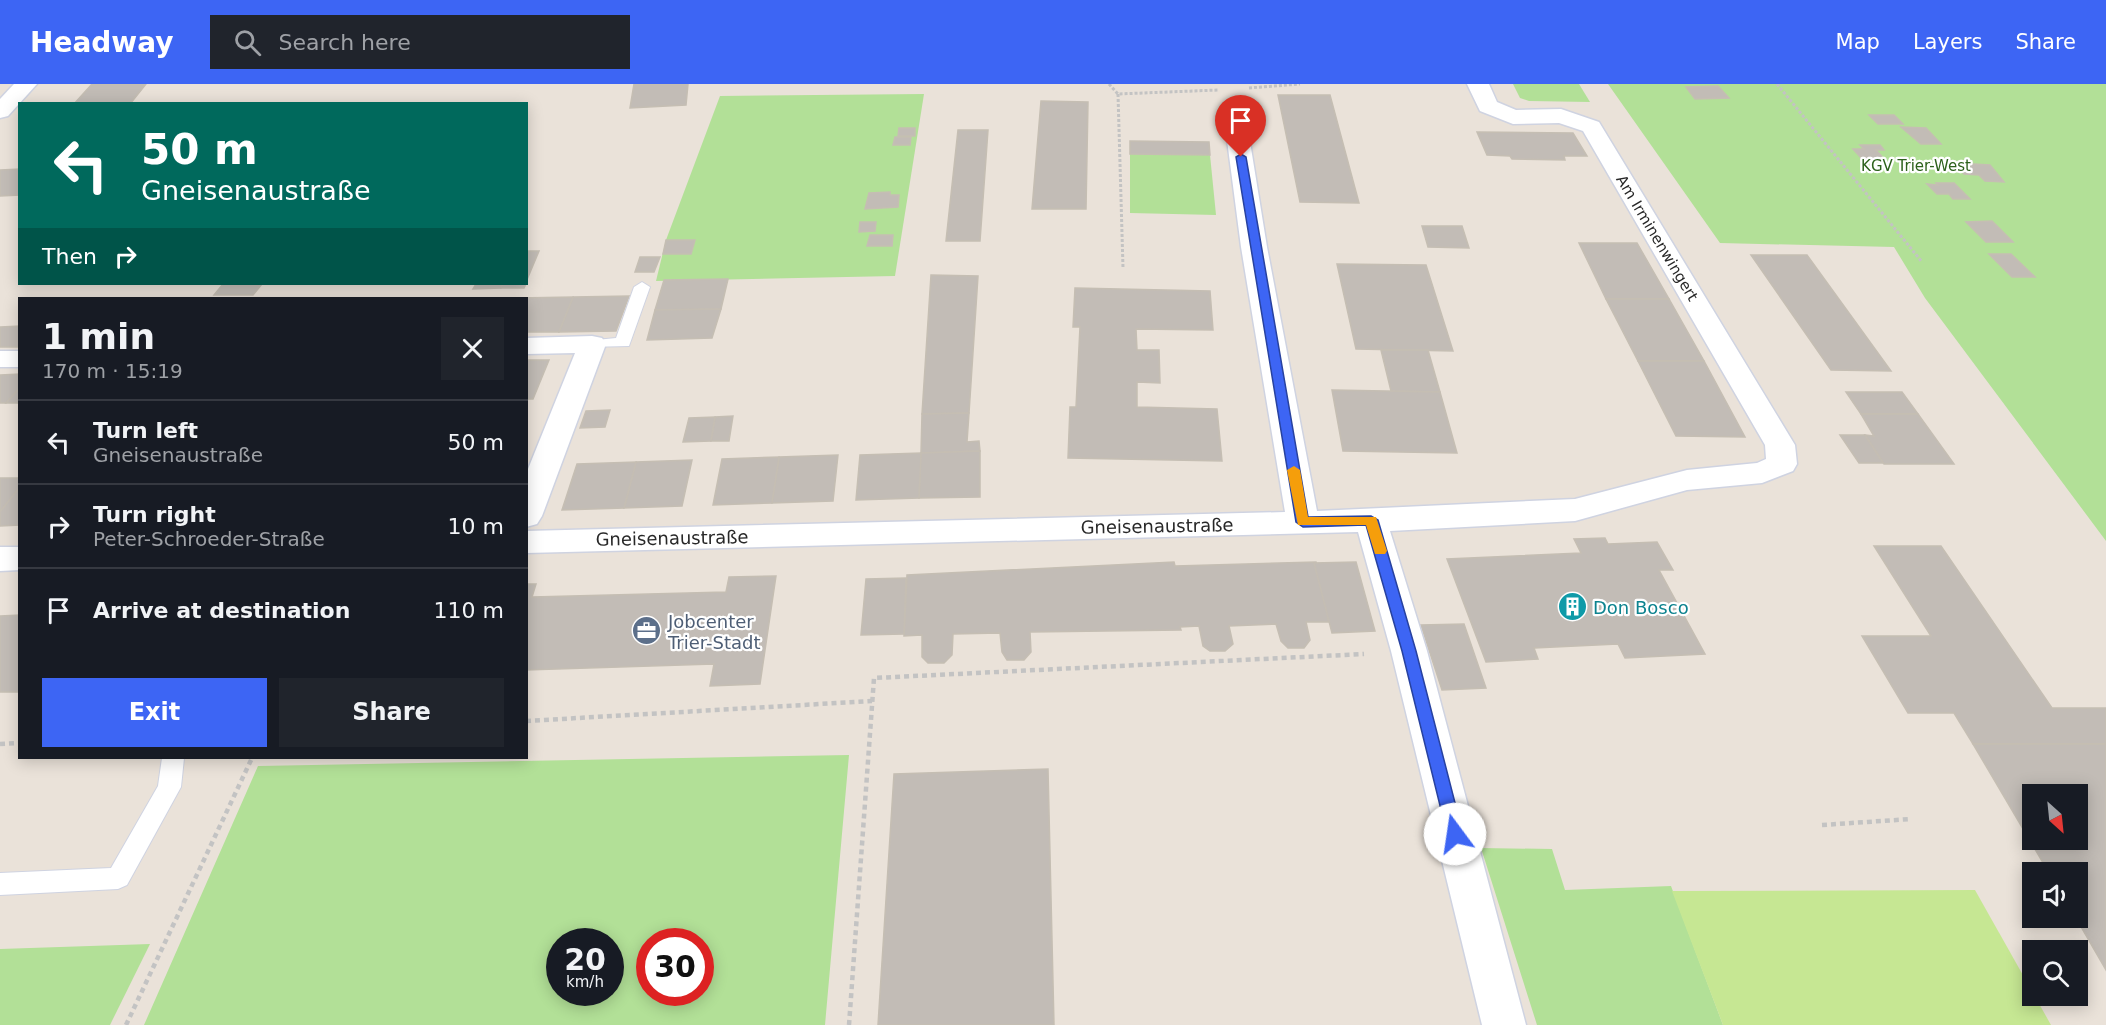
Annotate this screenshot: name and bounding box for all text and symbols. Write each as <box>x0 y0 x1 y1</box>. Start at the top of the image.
search box <box>210 15 630 69</box>
text: Headway <box>30 26 174 59</box>
icon: search <box>231 26 264 59</box>
text: Search here <box>279 30 411 55</box>
text: Map <box>1836 30 1880 54</box>
text: Layers <box>1913 30 1982 54</box>
text: Share <box>2015 30 2076 54</box>
pin <box>1215 95 1266 157</box>
icon: arrive <box>1224 104 1257 137</box>
text: 50 m <box>141 125 258 174</box>
icon: left <box>42 126 120 204</box>
park label: KGV Trier-West <box>1861 157 1971 175</box>
street label: Am Irminenwingert <box>1612 172 1702 304</box>
text: Gneisenaustraße <box>141 175 371 206</box>
icon: right <box>109 240 142 273</box>
text: Then <box>42 244 97 269</box>
text: 1 min <box>42 316 155 357</box>
button: close <box>441 317 504 380</box>
text: 170 m · 15:19 <box>42 359 183 383</box>
text: Turn left <box>93 418 198 443</box>
icon: left <box>42 426 75 459</box>
text: 50 m <box>448 430 504 455</box>
text: Gneisenaustraße <box>93 443 263 467</box>
text: Turn right <box>93 502 216 527</box>
icon: right <box>42 510 75 543</box>
text: 10 m <box>448 514 504 539</box>
street label: Gneisenaustraße <box>1080 514 1234 538</box>
street label: Gneisenaustraße <box>595 526 749 550</box>
text: Peter-Schroeder-Straße <box>93 527 325 551</box>
building icon: Don Bosco <box>1556 591 1588 623</box>
icon: arrive <box>42 594 75 627</box>
place label: Don Bosco <box>1593 597 1689 618</box>
text: Arrive at destination <box>93 598 350 623</box>
text: 110 m <box>434 598 504 623</box>
place label: Jobcenter Trier-Stadt <box>667 611 761 653</box>
office icon: Jobcenter Trier-Stadt <box>631 615 663 647</box>
button: Exit <box>42 678 267 747</box>
button: Share <box>279 678 504 747</box>
north arrow <box>2022 784 2088 850</box>
map controls <box>2022 784 2088 1006</box>
position arrow <box>1423 802 1487 866</box>
button: sound <box>2022 862 2088 928</box>
speed limit sign: 30 <box>636 928 714 1006</box>
button: search <box>2022 940 2088 1006</box>
text: 20 <box>564 942 606 977</box>
text: km/h <box>566 973 604 991</box>

